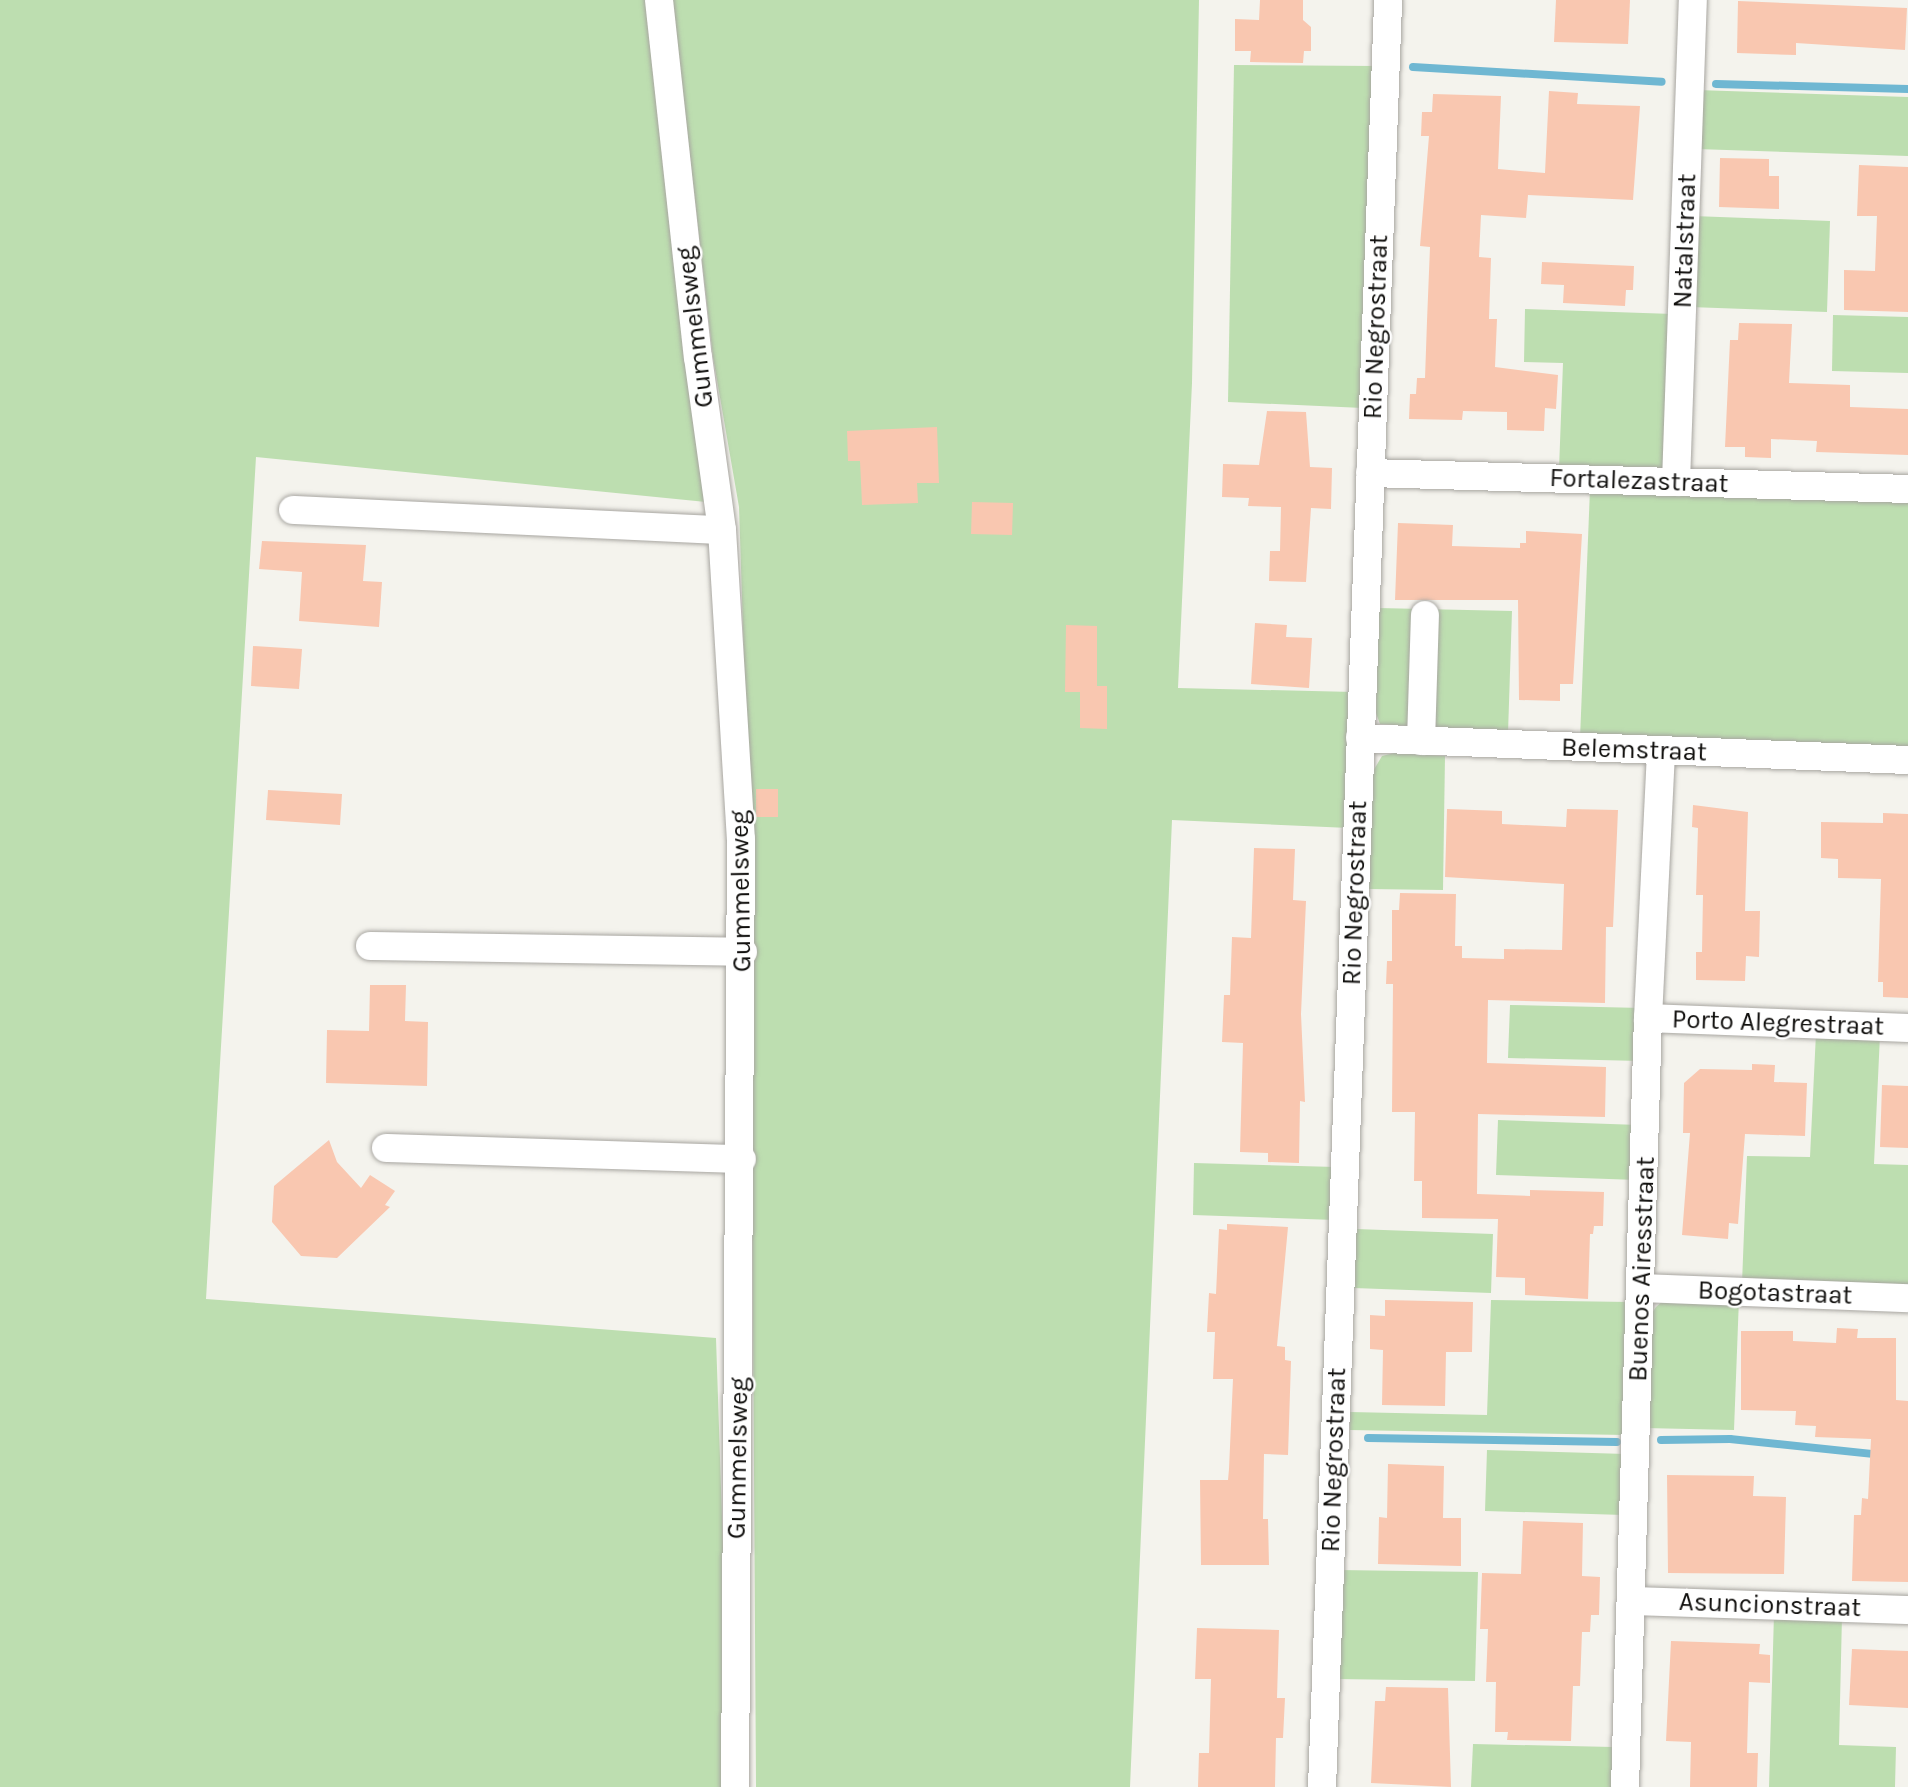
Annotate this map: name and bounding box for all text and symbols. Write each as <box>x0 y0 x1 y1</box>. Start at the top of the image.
street label: Natalstraat <box>1667 173 1703 309</box>
street label: Rio Negrostraat <box>1357 234 1395 420</box>
street label: Gummelsweg <box>670 245 720 409</box>
street label: Fortalezastraat <box>1549 462 1729 500</box>
street label: Belemstraat <box>1561 732 1707 768</box>
street label: Rio Negrostraat <box>1336 800 1374 986</box>
street label: Gummelsweg <box>724 810 758 972</box>
street label: Porto Alegrestraat <box>1671 1004 1885 1042</box>
street label: Buenos Airesstraat <box>1622 1156 1662 1382</box>
street label: Bogotastraat <box>1697 1275 1853 1311</box>
street label: Rio Negrostraat <box>1315 1367 1353 1553</box>
street label: Gummelsweg <box>721 1377 755 1539</box>
street label: Asuncionstraat <box>1678 1586 1862 1624</box>

